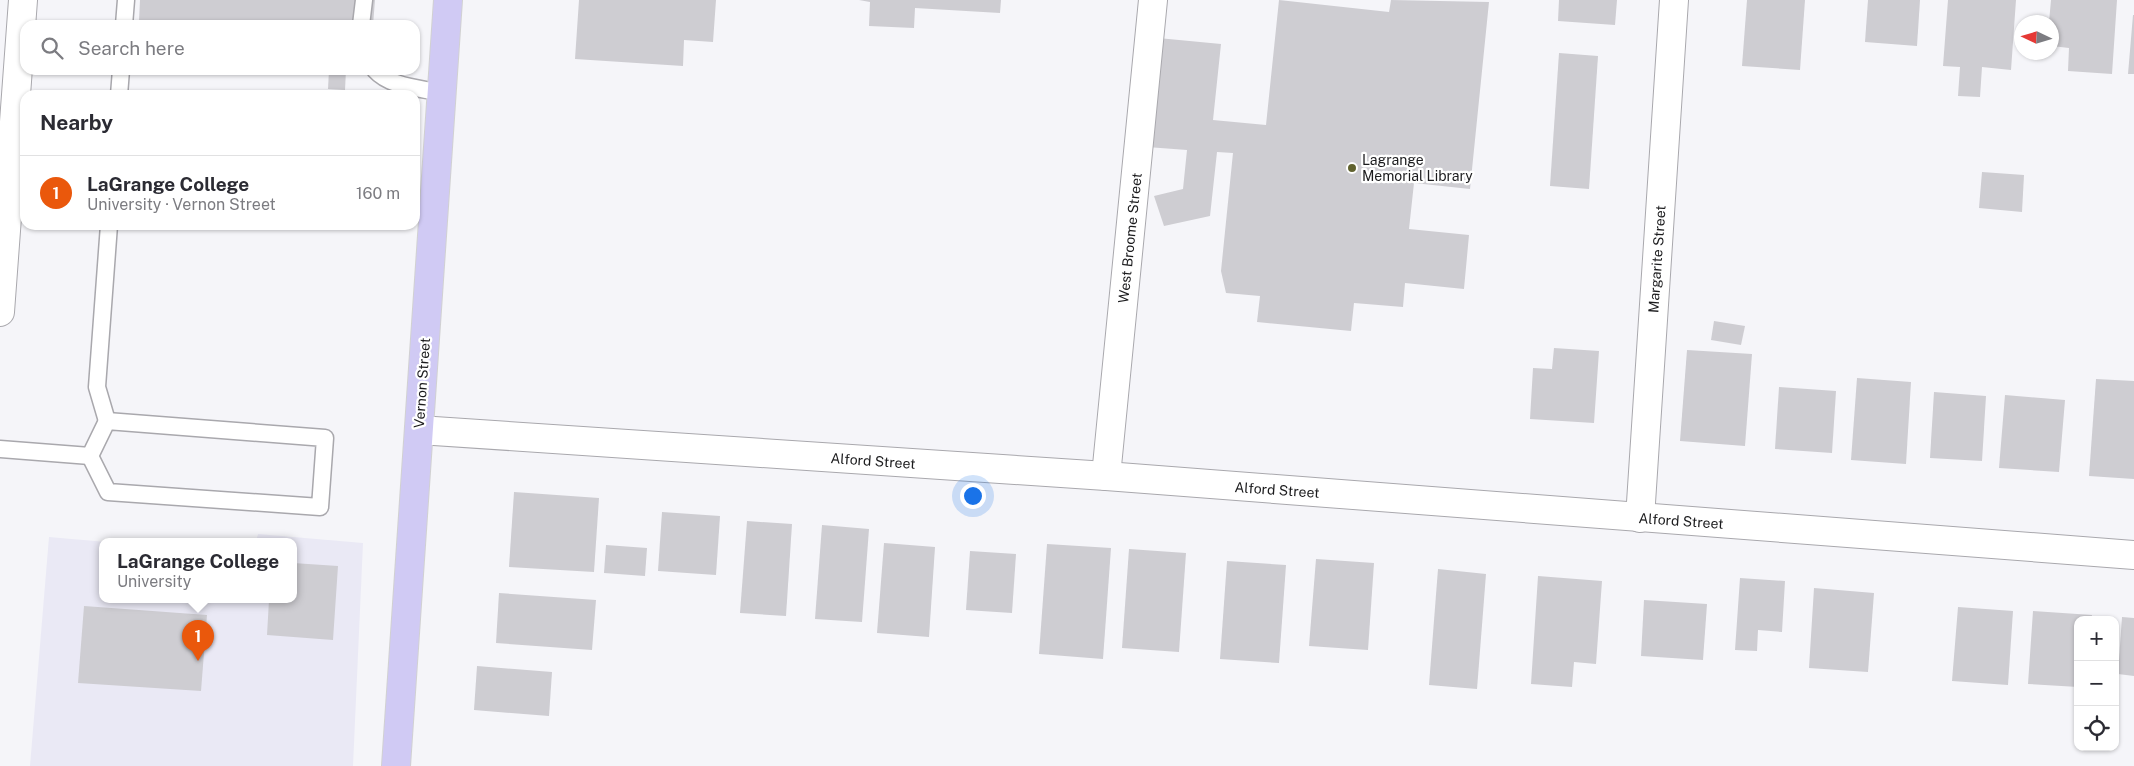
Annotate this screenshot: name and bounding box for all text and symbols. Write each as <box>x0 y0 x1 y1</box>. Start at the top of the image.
north arrow <box>2014 15 2059 60</box>
search box <box>20 20 420 75</box>
icon: search <box>38 34 66 62</box>
text: Search here <box>78 37 185 59</box>
text: Nearby <box>40 110 113 135</box>
place label: Lagrange Memorial Library <box>1362 152 1473 184</box>
marker: Lagrange Memorial Library <box>1346 162 1358 174</box>
street label: West Broome Street <box>1115 172 1145 304</box>
text: LaGrange College <box>87 173 249 195</box>
text: 1 <box>53 184 59 203</box>
text: 160 m <box>356 184 400 203</box>
text: University · Vernon Street <box>87 195 276 214</box>
street label: Margarite Street <box>1645 205 1669 313</box>
street label: Vernon Street <box>411 337 433 429</box>
street label: Alford Street <box>830 450 916 472</box>
street label: Alford Street <box>1234 479 1320 501</box>
your location <box>960 483 986 509</box>
street label: Alford Street <box>1638 510 1724 532</box>
popup <box>99 538 297 603</box>
text: LaGrange College <box>117 550 279 572</box>
text: University <box>117 572 191 591</box>
map controls <box>2074 616 2119 751</box>
button: + <box>2074 616 2119 661</box>
pin: 1 <box>182 620 214 661</box>
button: − <box>2074 661 2119 706</box>
button: locate <box>2074 706 2119 751</box>

